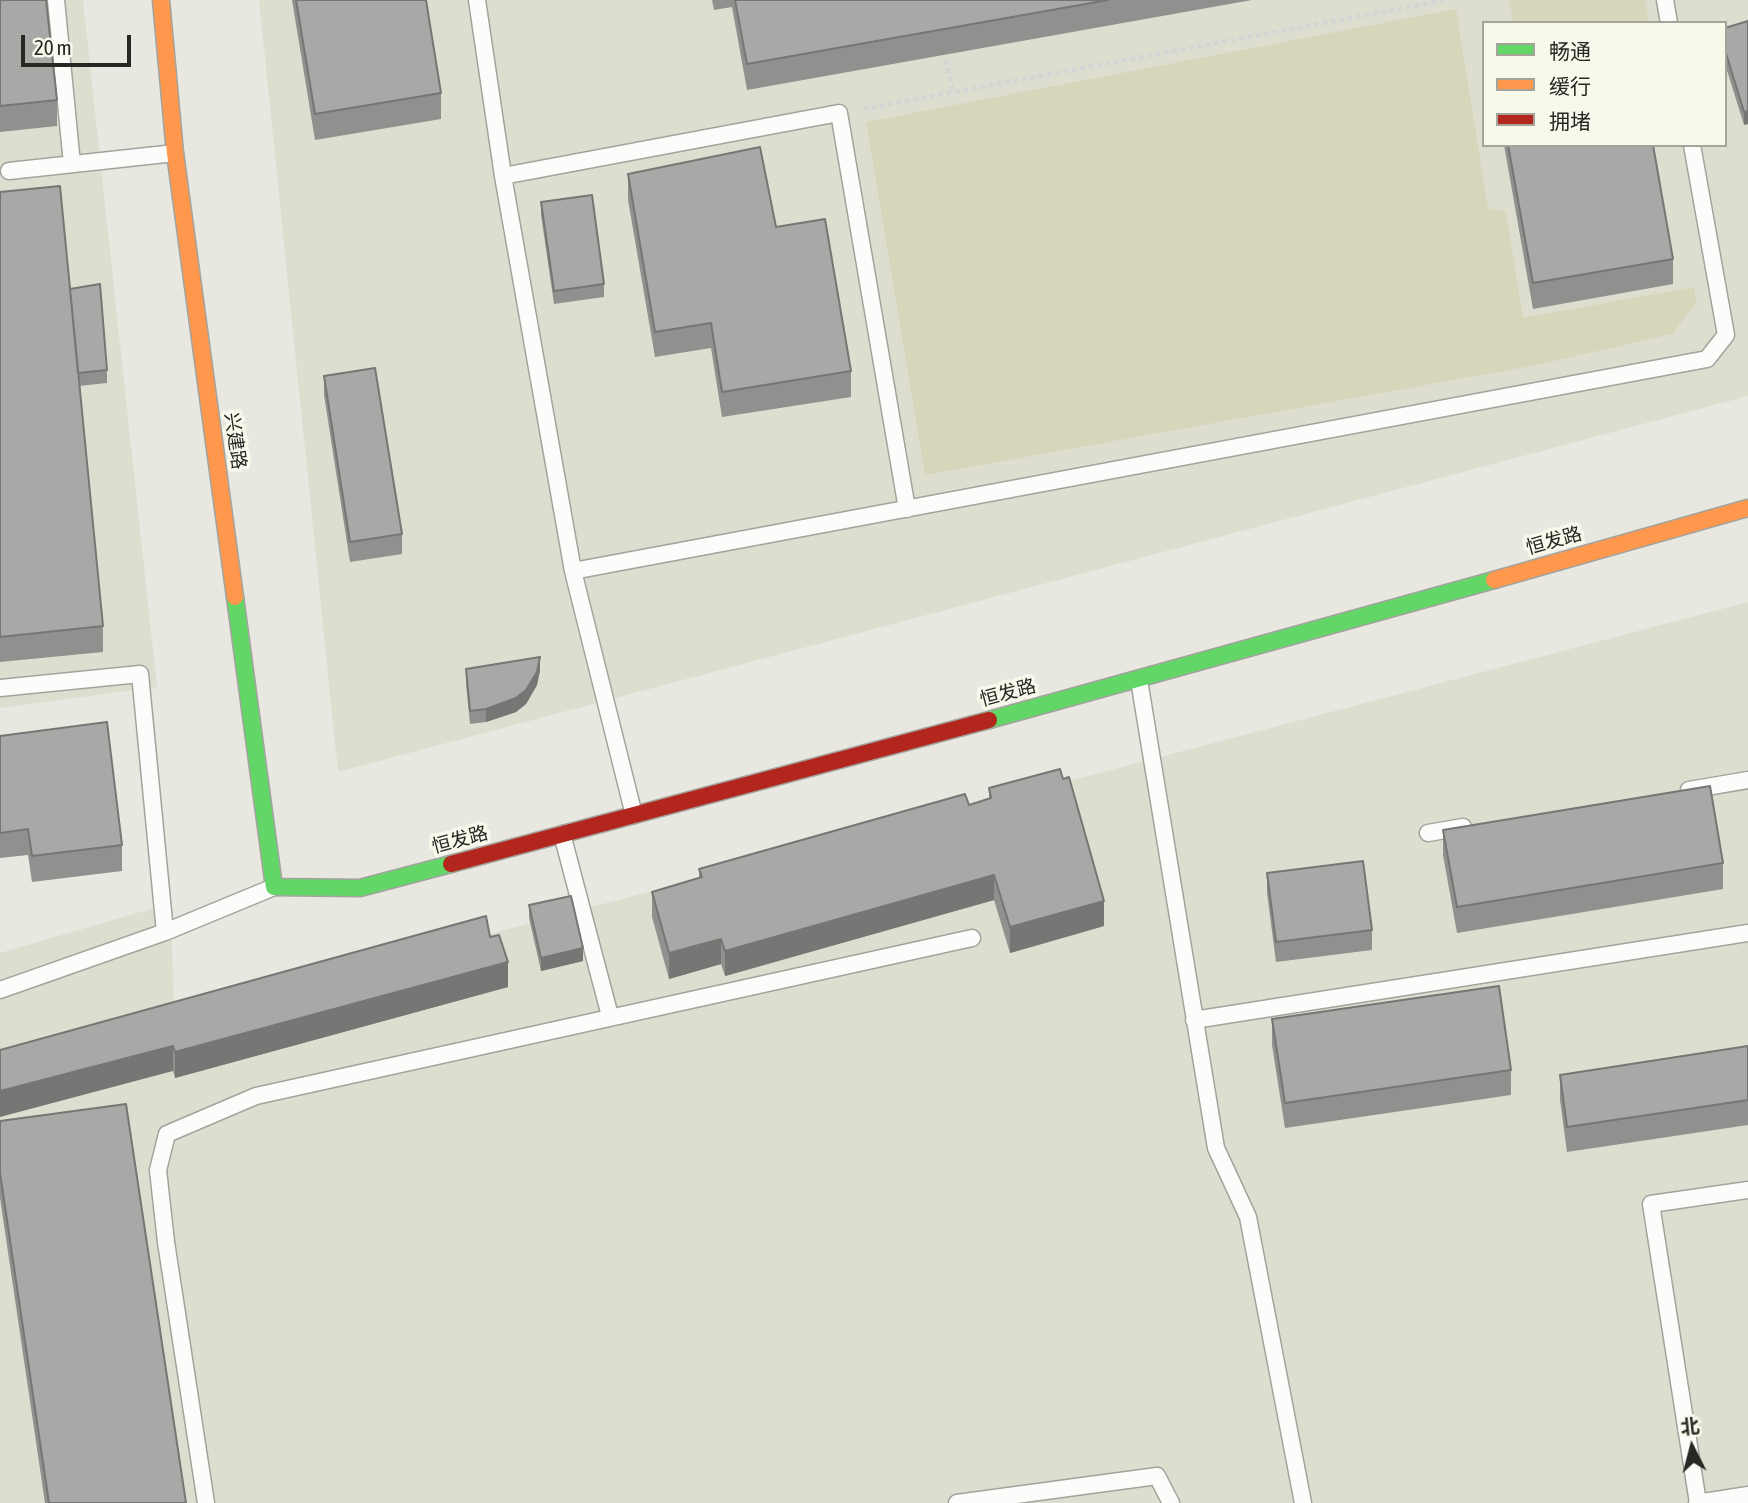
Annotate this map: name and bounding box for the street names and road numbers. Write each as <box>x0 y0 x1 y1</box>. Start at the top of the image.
street label: 兴建路 <box>220 411 250 471</box>
street label: 恒发路 <box>1523 522 1585 560</box>
street label: 恒发路 <box>978 675 1038 711</box>
street label: 恒发路 <box>430 822 490 858</box>

